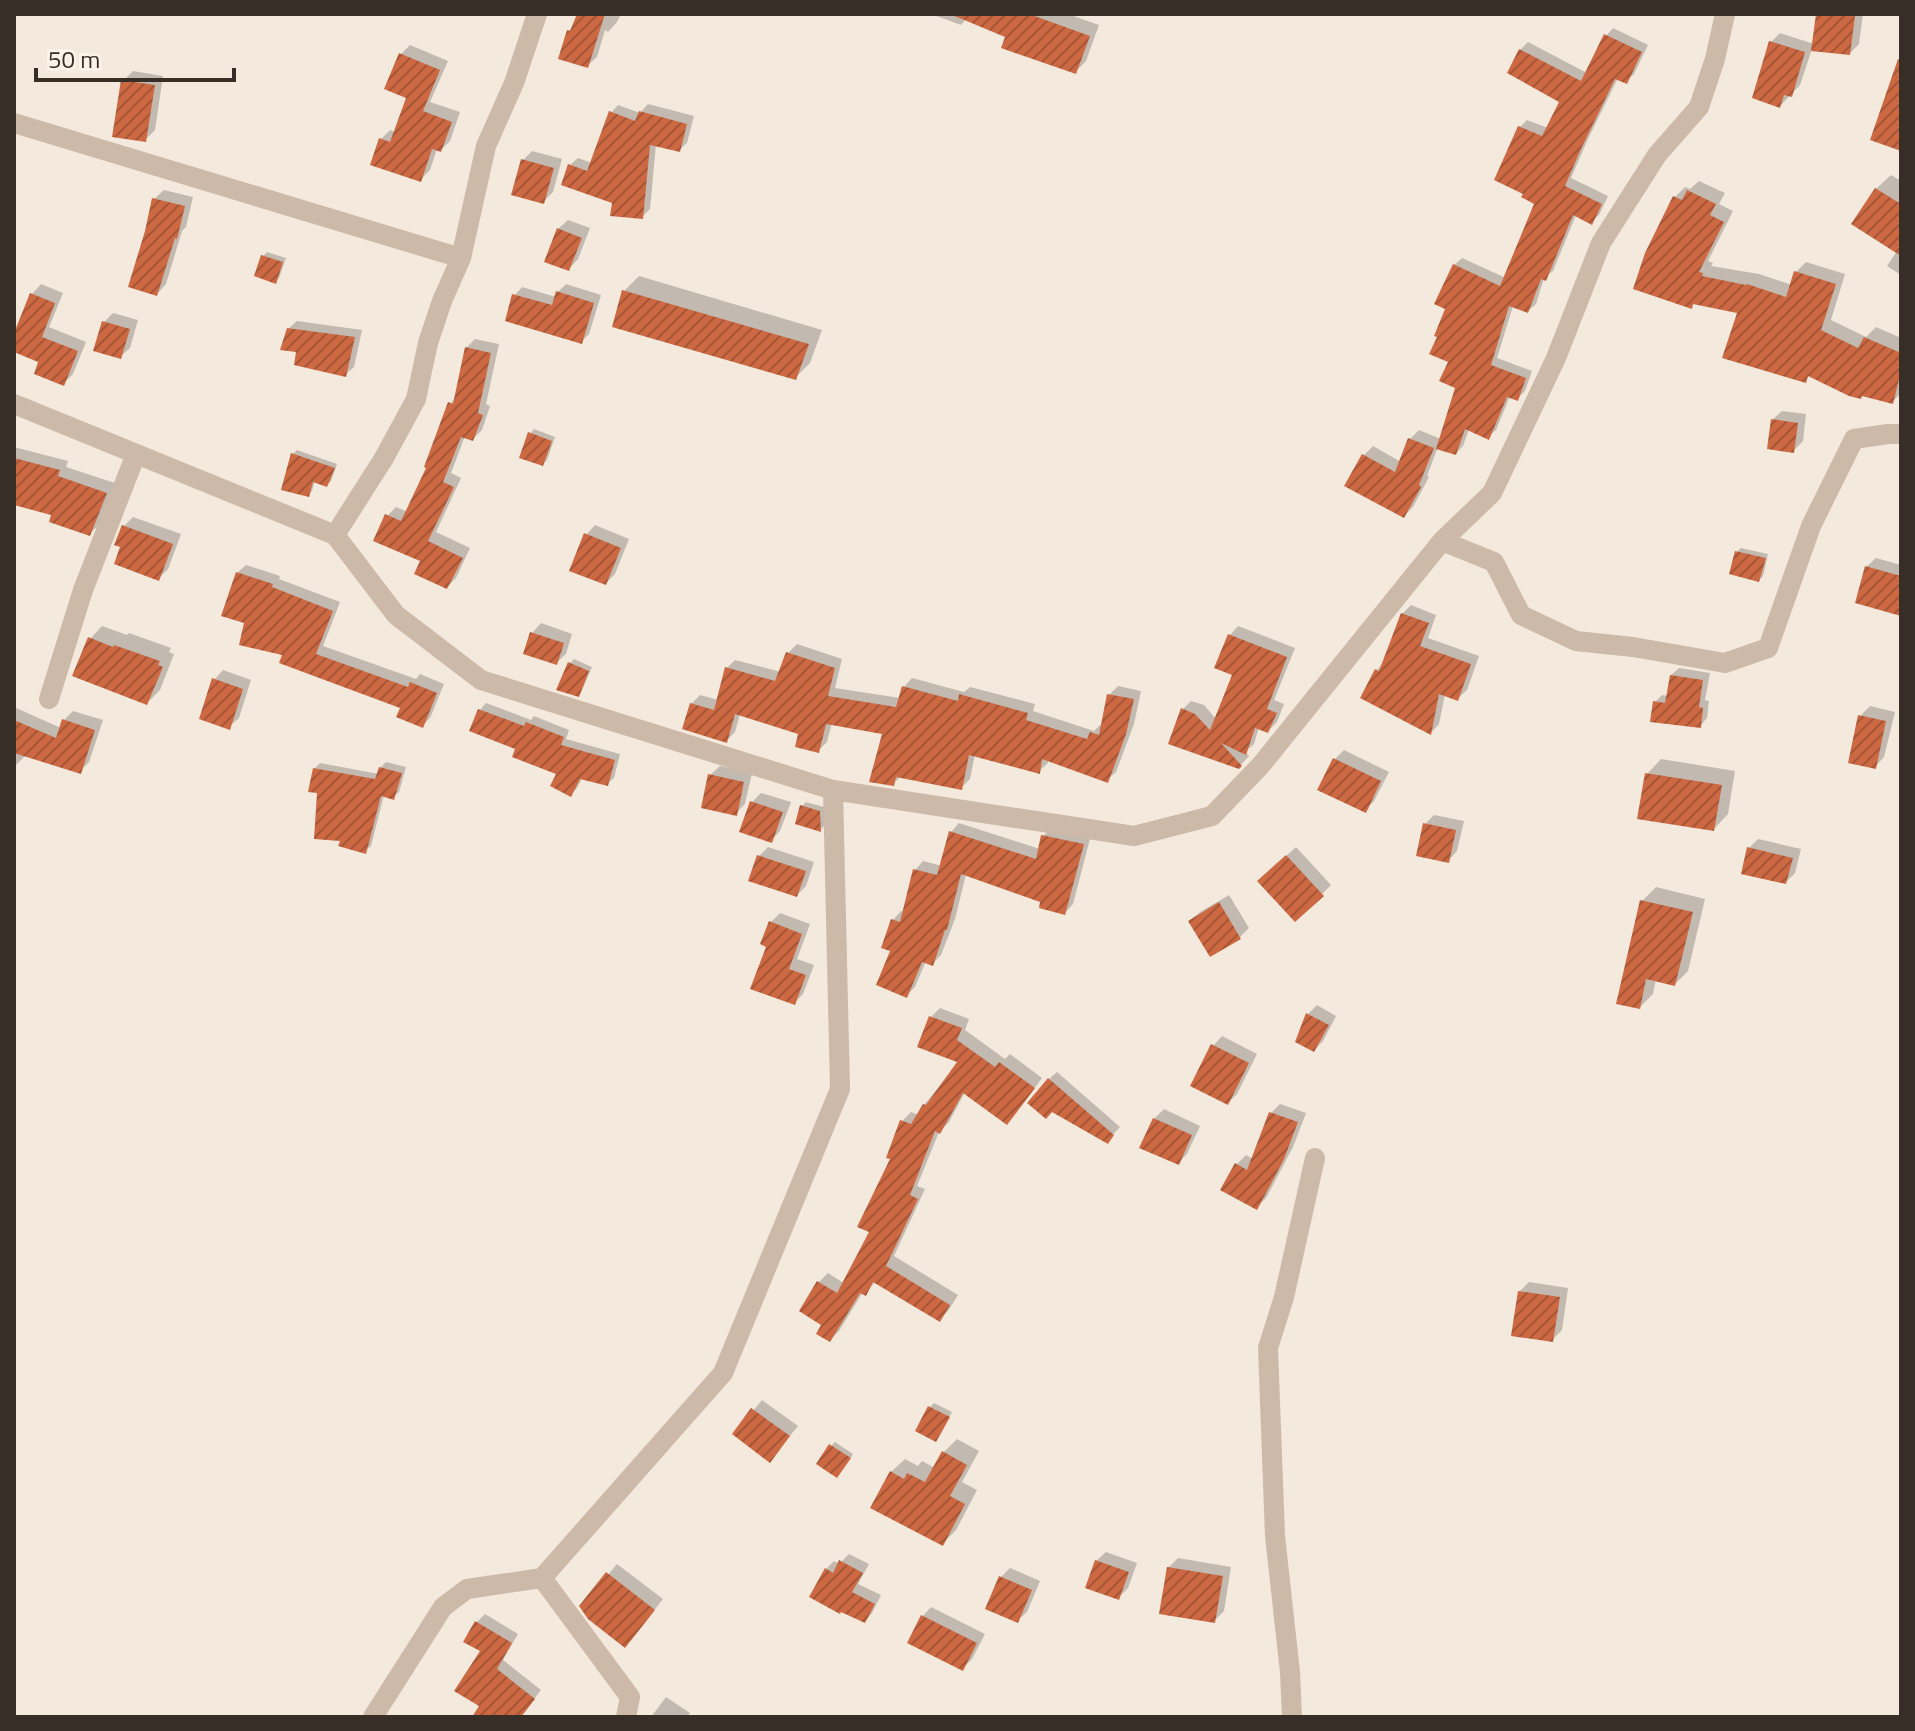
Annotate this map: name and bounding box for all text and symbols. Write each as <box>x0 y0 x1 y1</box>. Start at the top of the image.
scale bar <box>36 32 234 82</box>
text: 50 m <box>48 41 100 77</box>

